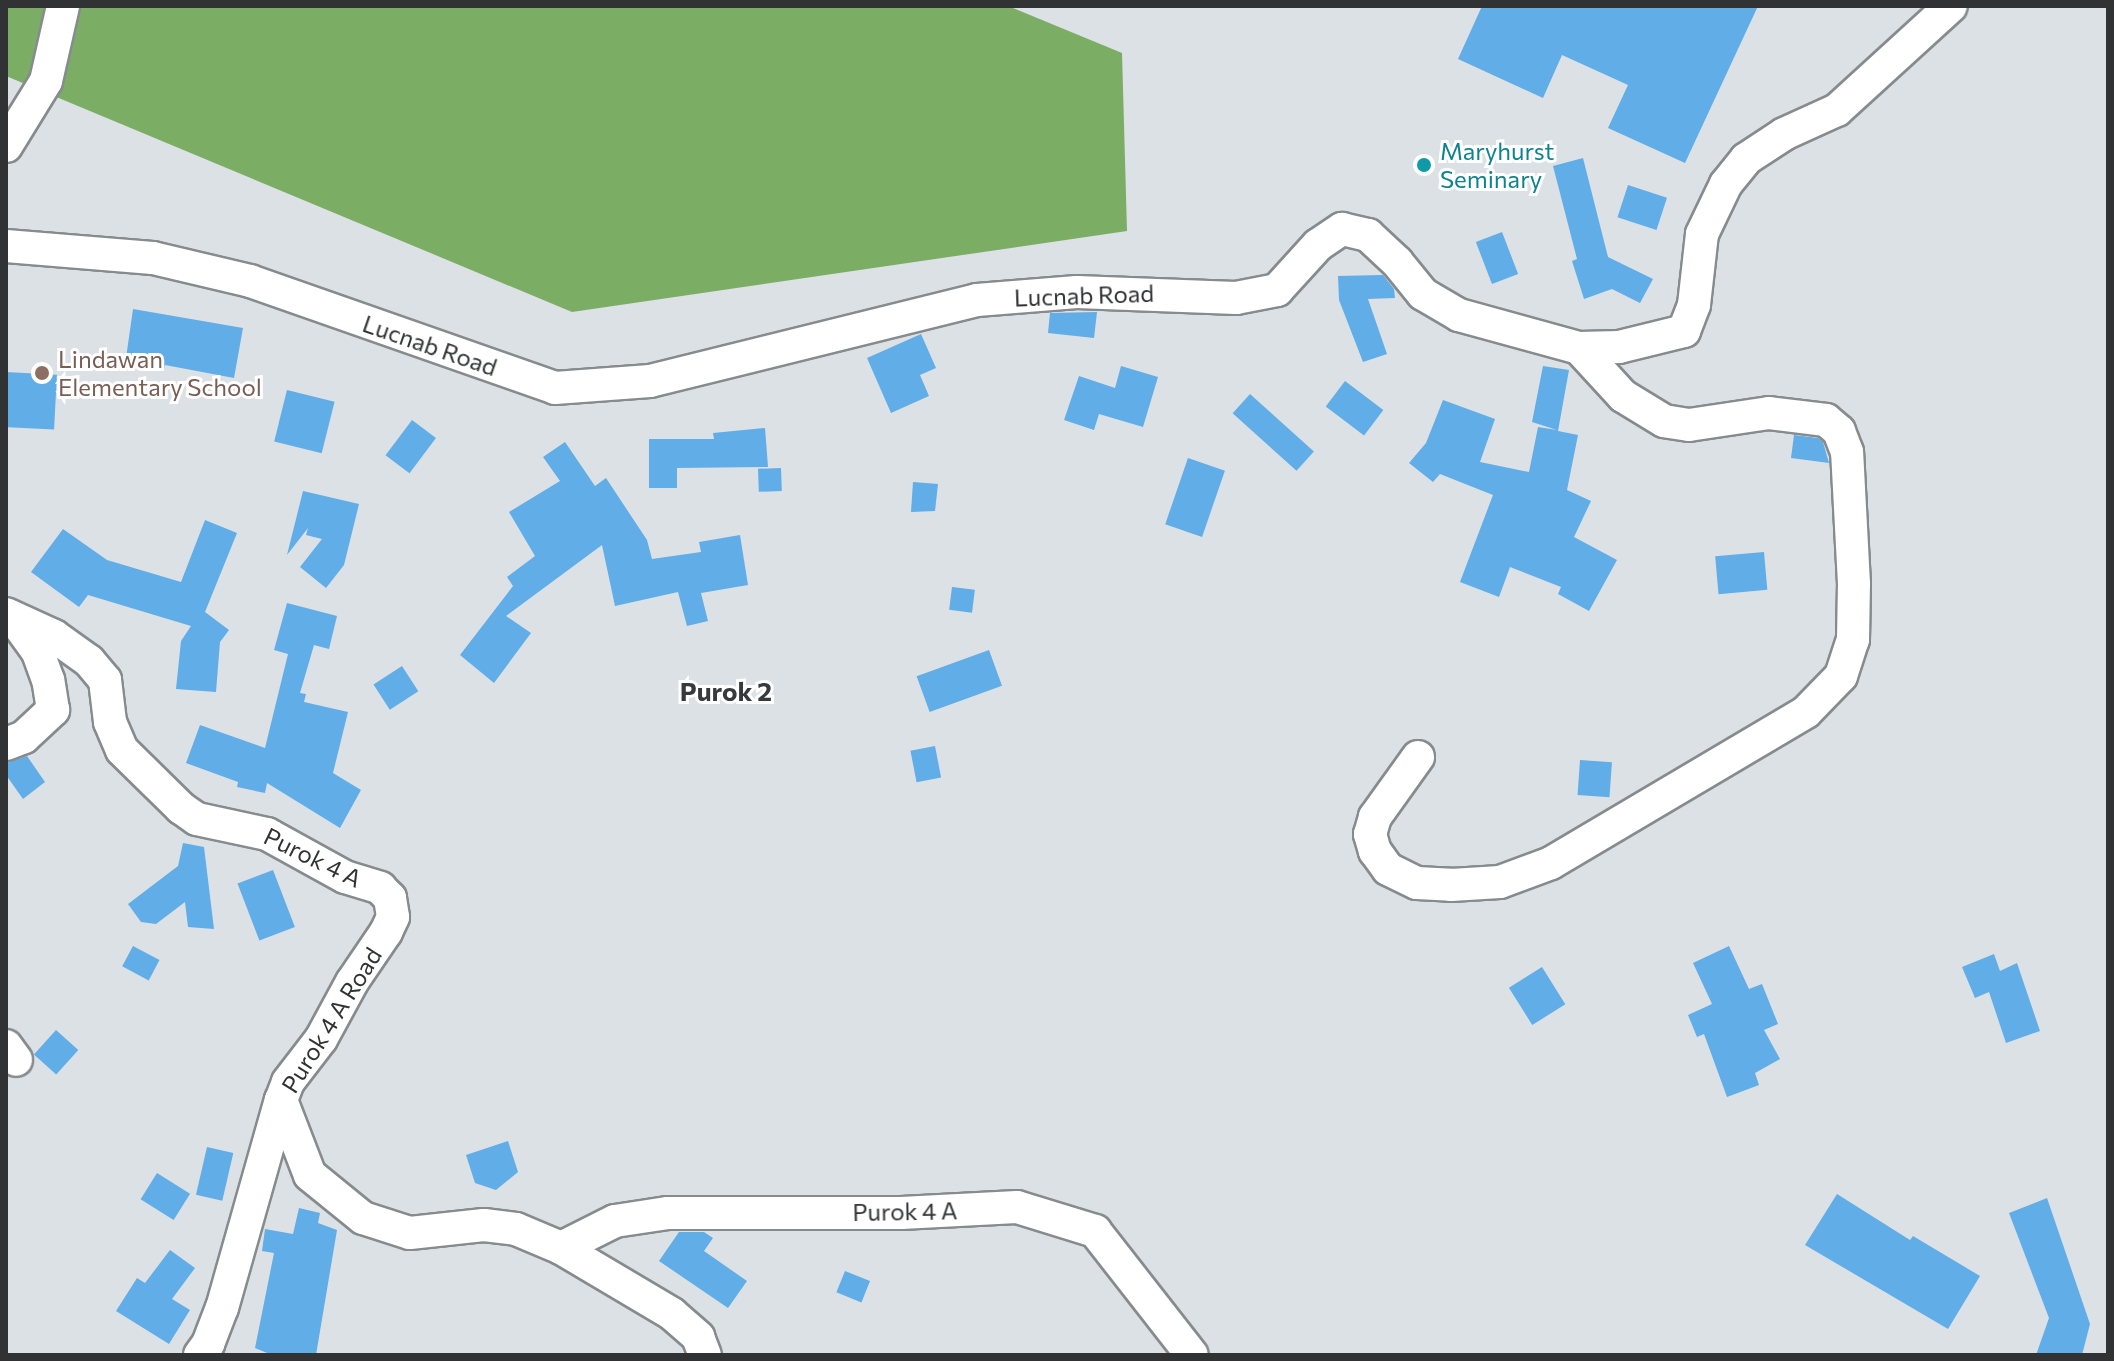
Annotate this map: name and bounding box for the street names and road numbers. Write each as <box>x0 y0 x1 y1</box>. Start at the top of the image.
street label: Lucnab Road <box>1013 278 1155 312</box>
street label: Lucnab Road <box>359 309 501 381</box>
street label: Purok 4 A <box>259 821 367 893</box>
street label: Purok 4 A Road <box>275 942 387 1098</box>
street label: Purok 4 A <box>852 1196 958 1226</box>

